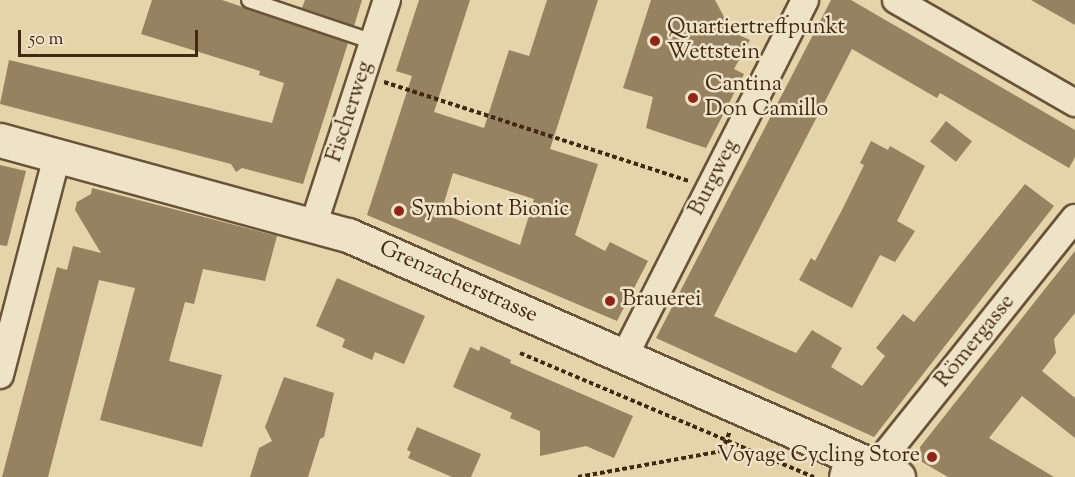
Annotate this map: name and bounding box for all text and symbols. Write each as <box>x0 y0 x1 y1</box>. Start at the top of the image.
place label: Quartiertreffpunkt Wettstein <box>667 15 845 66</box>
scale bar <box>21 18 201 56</box>
text: 50 m <box>29 27 63 53</box>
marker: Quartiertreffpunkt Wettstein <box>648 34 662 48</box>
street label: Fischerweg <box>322 58 380 166</box>
place label: Cantina Don Camillo <box>705 72 828 124</box>
marker: Cantina Don Camillo <box>686 91 700 105</box>
street label: Burgweg <box>685 135 745 221</box>
place label: Symbiont Bionic <box>411 198 569 224</box>
marker: Symbiont Bionic <box>392 204 406 218</box>
street label: Grenzacherstrasse <box>375 236 541 330</box>
place label: Brauerei <box>622 288 702 314</box>
street label: Römergasse <box>930 290 1022 394</box>
marker: Brauerei <box>603 294 617 308</box>
place label: Voyage Cycling Store <box>717 444 920 470</box>
marker: Voyage Cycling Store <box>925 450 939 464</box>

